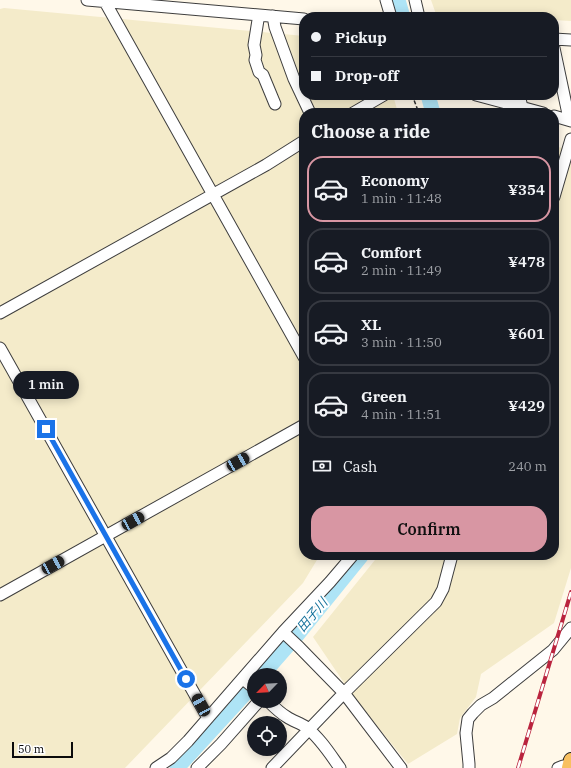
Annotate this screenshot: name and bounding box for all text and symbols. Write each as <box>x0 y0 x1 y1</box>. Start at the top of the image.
text: Pickup <box>335 28 387 47</box>
text: Drop-off <box>335 66 399 85</box>
text: Choose a ride <box>311 120 430 143</box>
icon: car <box>313 171 349 207</box>
text: Economy <box>361 171 429 190</box>
text: ¥354 <box>508 180 545 199</box>
text: 1 min · 11:48 <box>361 190 442 207</box>
icon: car <box>313 243 349 279</box>
text: Comfort <box>361 243 421 262</box>
text: ¥478 <box>508 252 545 271</box>
text: 2 min · 11:49 <box>361 262 442 279</box>
icon: car <box>313 315 349 351</box>
text: XL <box>361 315 381 334</box>
text: ¥601 <box>508 324 545 343</box>
text: 3 min · 11:50 <box>361 334 442 351</box>
callout: 1 min <box>13 371 79 399</box>
text: 1 min <box>28 376 64 393</box>
icon: car <box>313 387 349 423</box>
text: Green <box>361 387 407 406</box>
text: ¥429 <box>508 396 545 415</box>
text: 4 min · 11:51 <box>361 406 442 423</box>
route end <box>37 420 55 438</box>
car <box>225 451 251 473</box>
icon: cash <box>311 455 333 477</box>
text: Cash <box>343 457 377 476</box>
text: 240 m <box>508 458 547 475</box>
button: Confirm <box>311 506 547 552</box>
car <box>120 510 146 532</box>
car <box>40 554 66 576</box>
water label: 田子川 <box>293 593 332 635</box>
north arrow <box>247 668 287 708</box>
map controls <box>247 668 287 756</box>
route start <box>177 670 195 688</box>
car <box>190 692 212 718</box>
button: locate <box>247 716 287 756</box>
scale bar <box>12 740 73 759</box>
text: 50 m <box>18 742 44 756</box>

